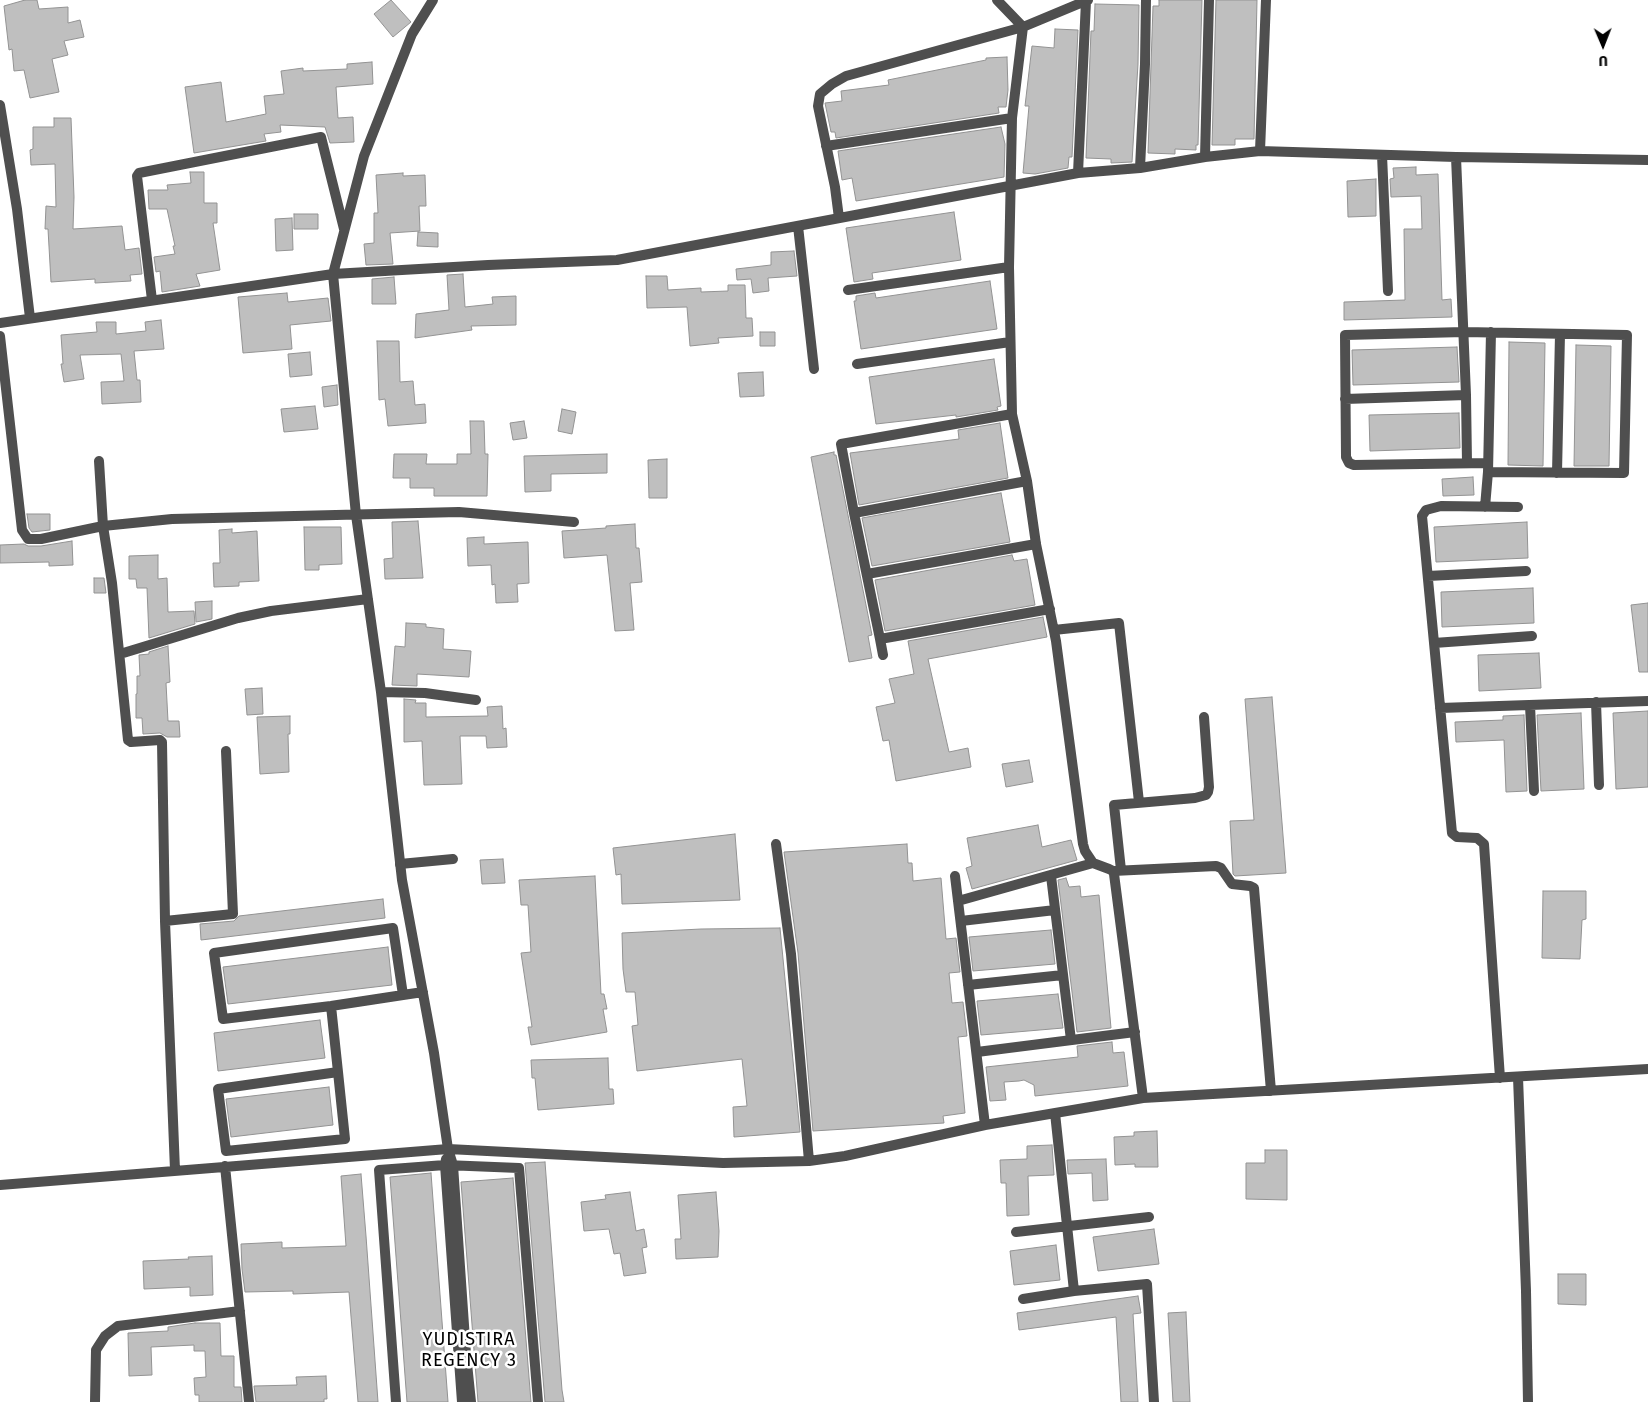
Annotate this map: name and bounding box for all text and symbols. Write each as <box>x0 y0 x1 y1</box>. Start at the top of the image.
north arrow <box>1578 20 1628 70</box>
text: U <box>1599 52 1608 69</box>
district label: YUDISTIRA REGENCY 3 <box>420 1329 518 1372</box>

